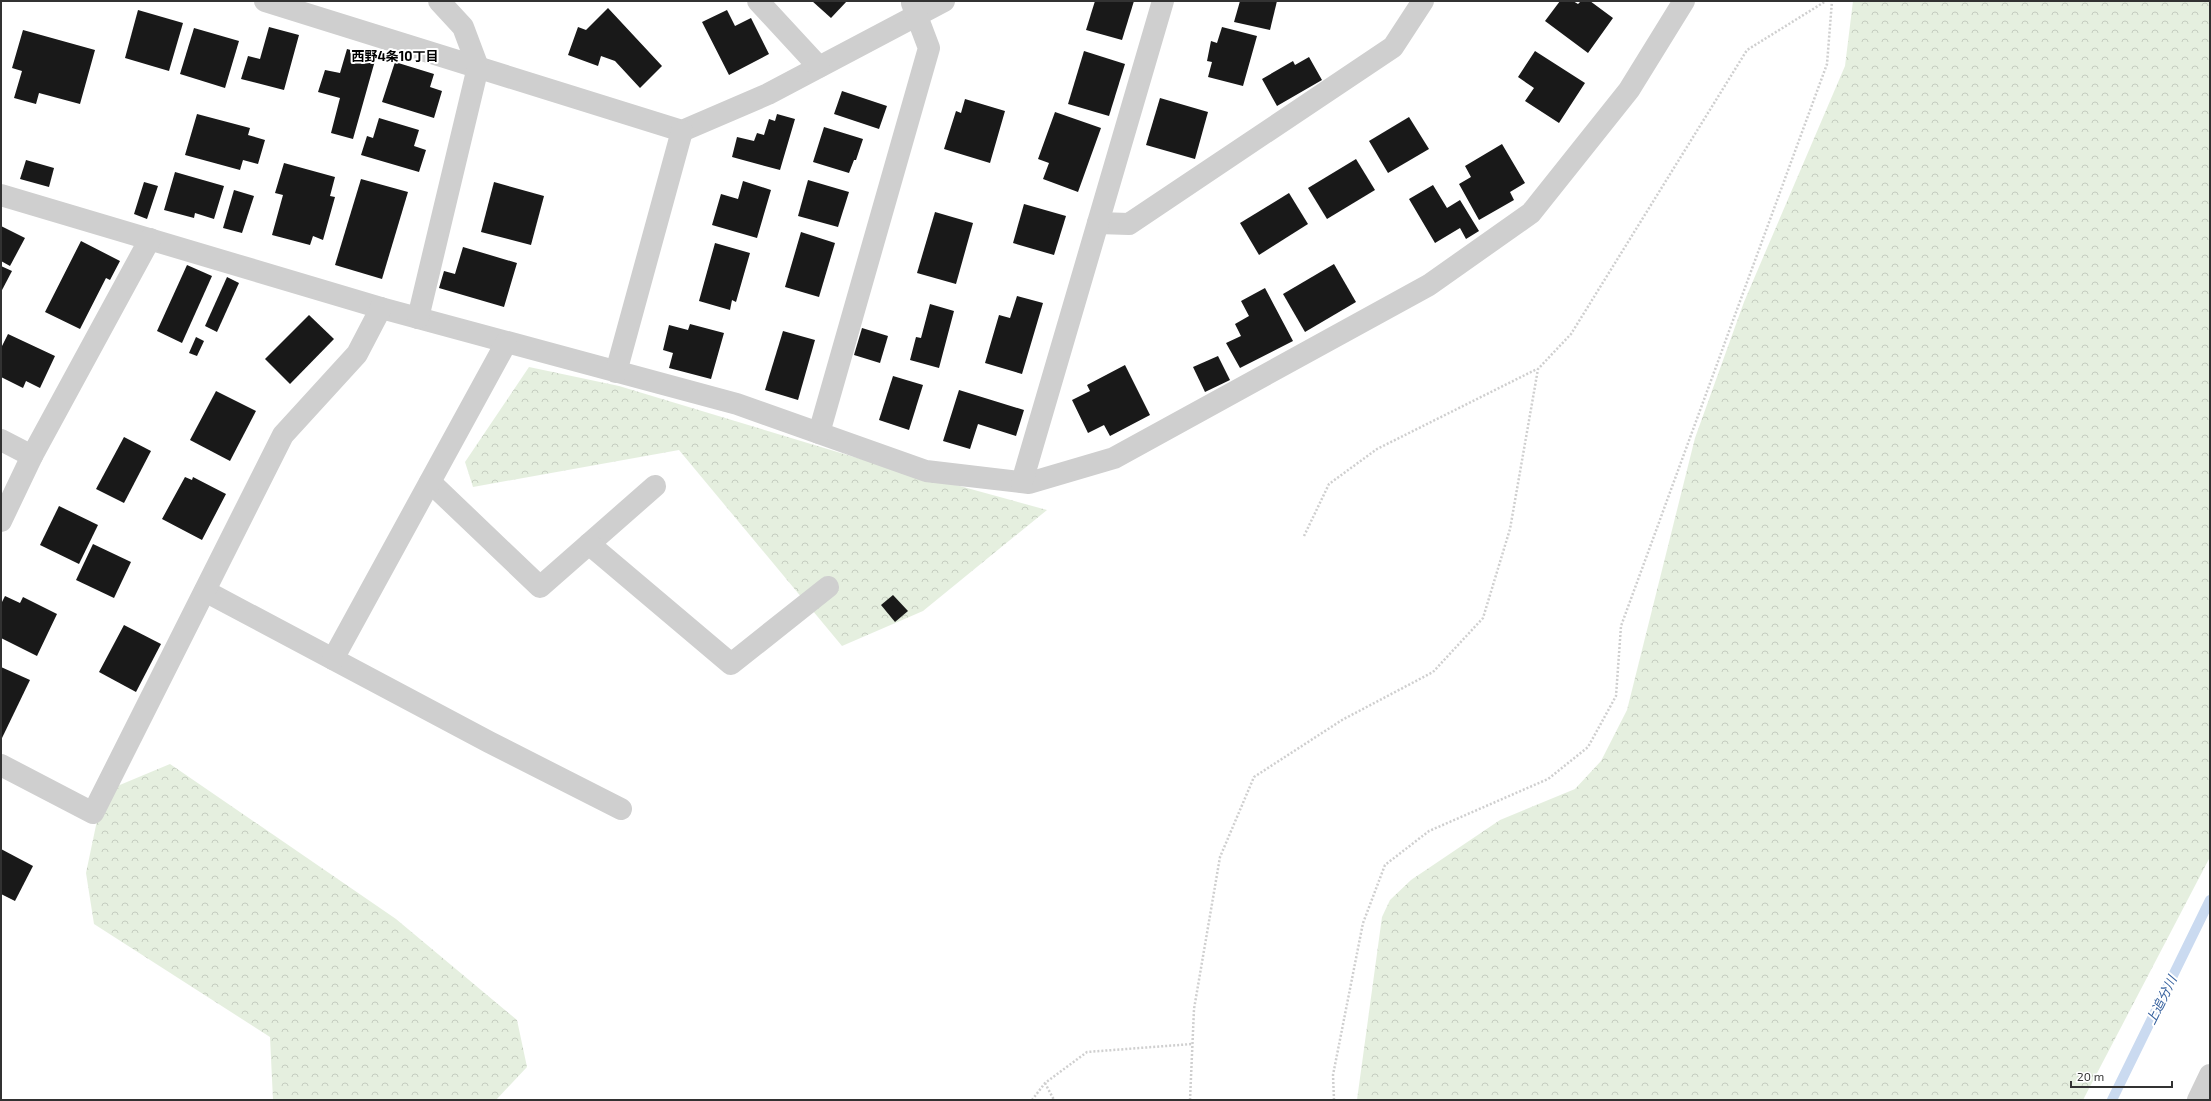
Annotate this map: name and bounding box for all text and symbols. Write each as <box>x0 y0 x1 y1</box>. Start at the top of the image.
district label: 西野4条10丁目 <box>351 48 439 64</box>
water label: 上追分川 <box>2142 971 2180 1027</box>
scale bar <box>2071 1063 2172 1089</box>
text: 20 m <box>2077 1069 2104 1083</box>

